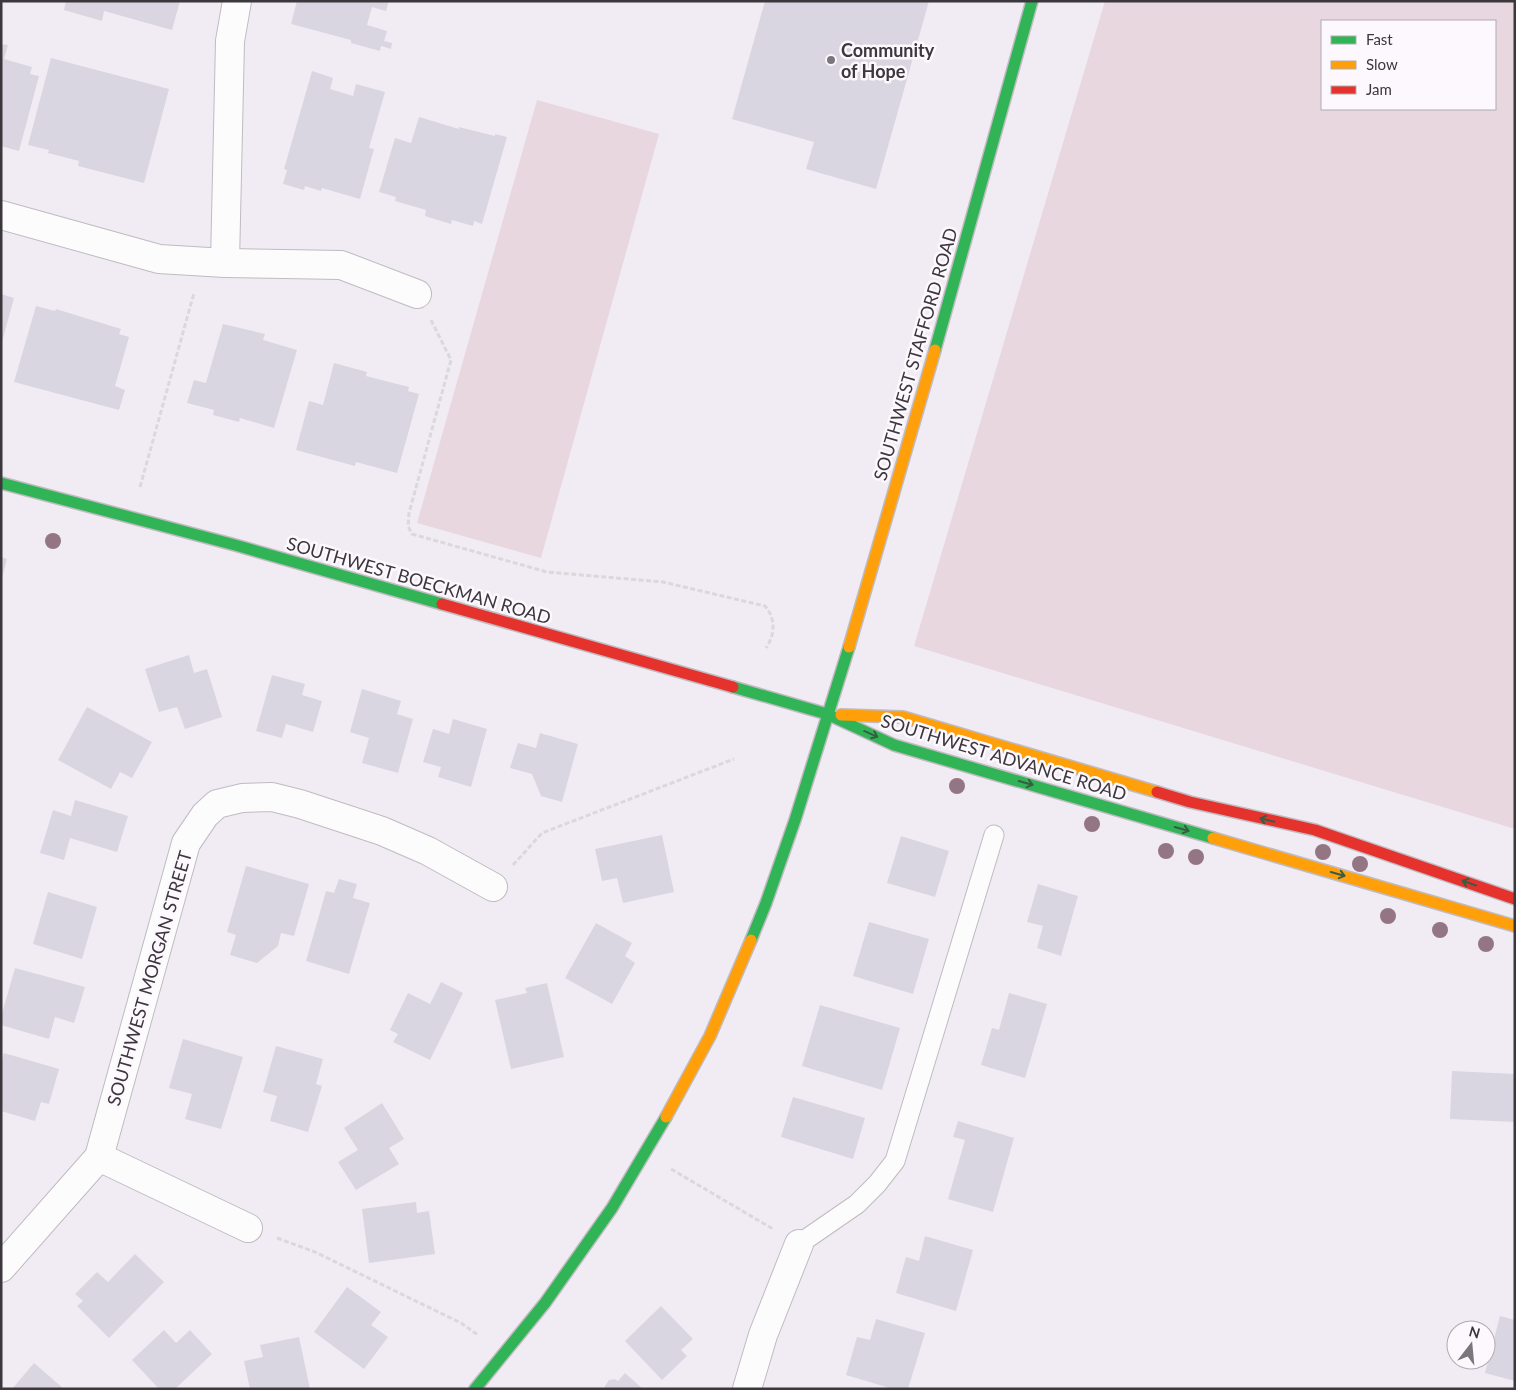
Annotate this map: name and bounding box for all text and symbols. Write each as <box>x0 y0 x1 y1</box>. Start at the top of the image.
legend <box>1321 20 1496 110</box>
text: Fast <box>1366 30 1393 48</box>
place label: Community of Hope <box>841 39 935 82</box>
marker: Community of Hope <box>825 54 837 66</box>
text: Slow <box>1366 55 1398 73</box>
text: Jam <box>1366 80 1392 98</box>
street label: SOUTHWEST STAFFORD ROAD <box>868 225 962 483</box>
street label: SOUTHWEST BOECKMAN ROAD <box>284 532 554 628</box>
street label: SOUTHWEST ADVANCE ROAD <box>879 709 1129 805</box>
one-way arrow <box>863 730 878 740</box>
one-way arrow <box>1018 778 1034 788</box>
one-way arrow <box>1260 815 1276 824</box>
one-way arrow <box>1173 824 1189 834</box>
street label: SOUTHWEST MORGAN STREET <box>102 848 196 1108</box>
one-way arrow <box>1329 870 1345 880</box>
one-way arrow <box>1461 878 1477 887</box>
north arrow <box>1446 1320 1496 1370</box>
text: N <box>1467 1322 1482 1342</box>

